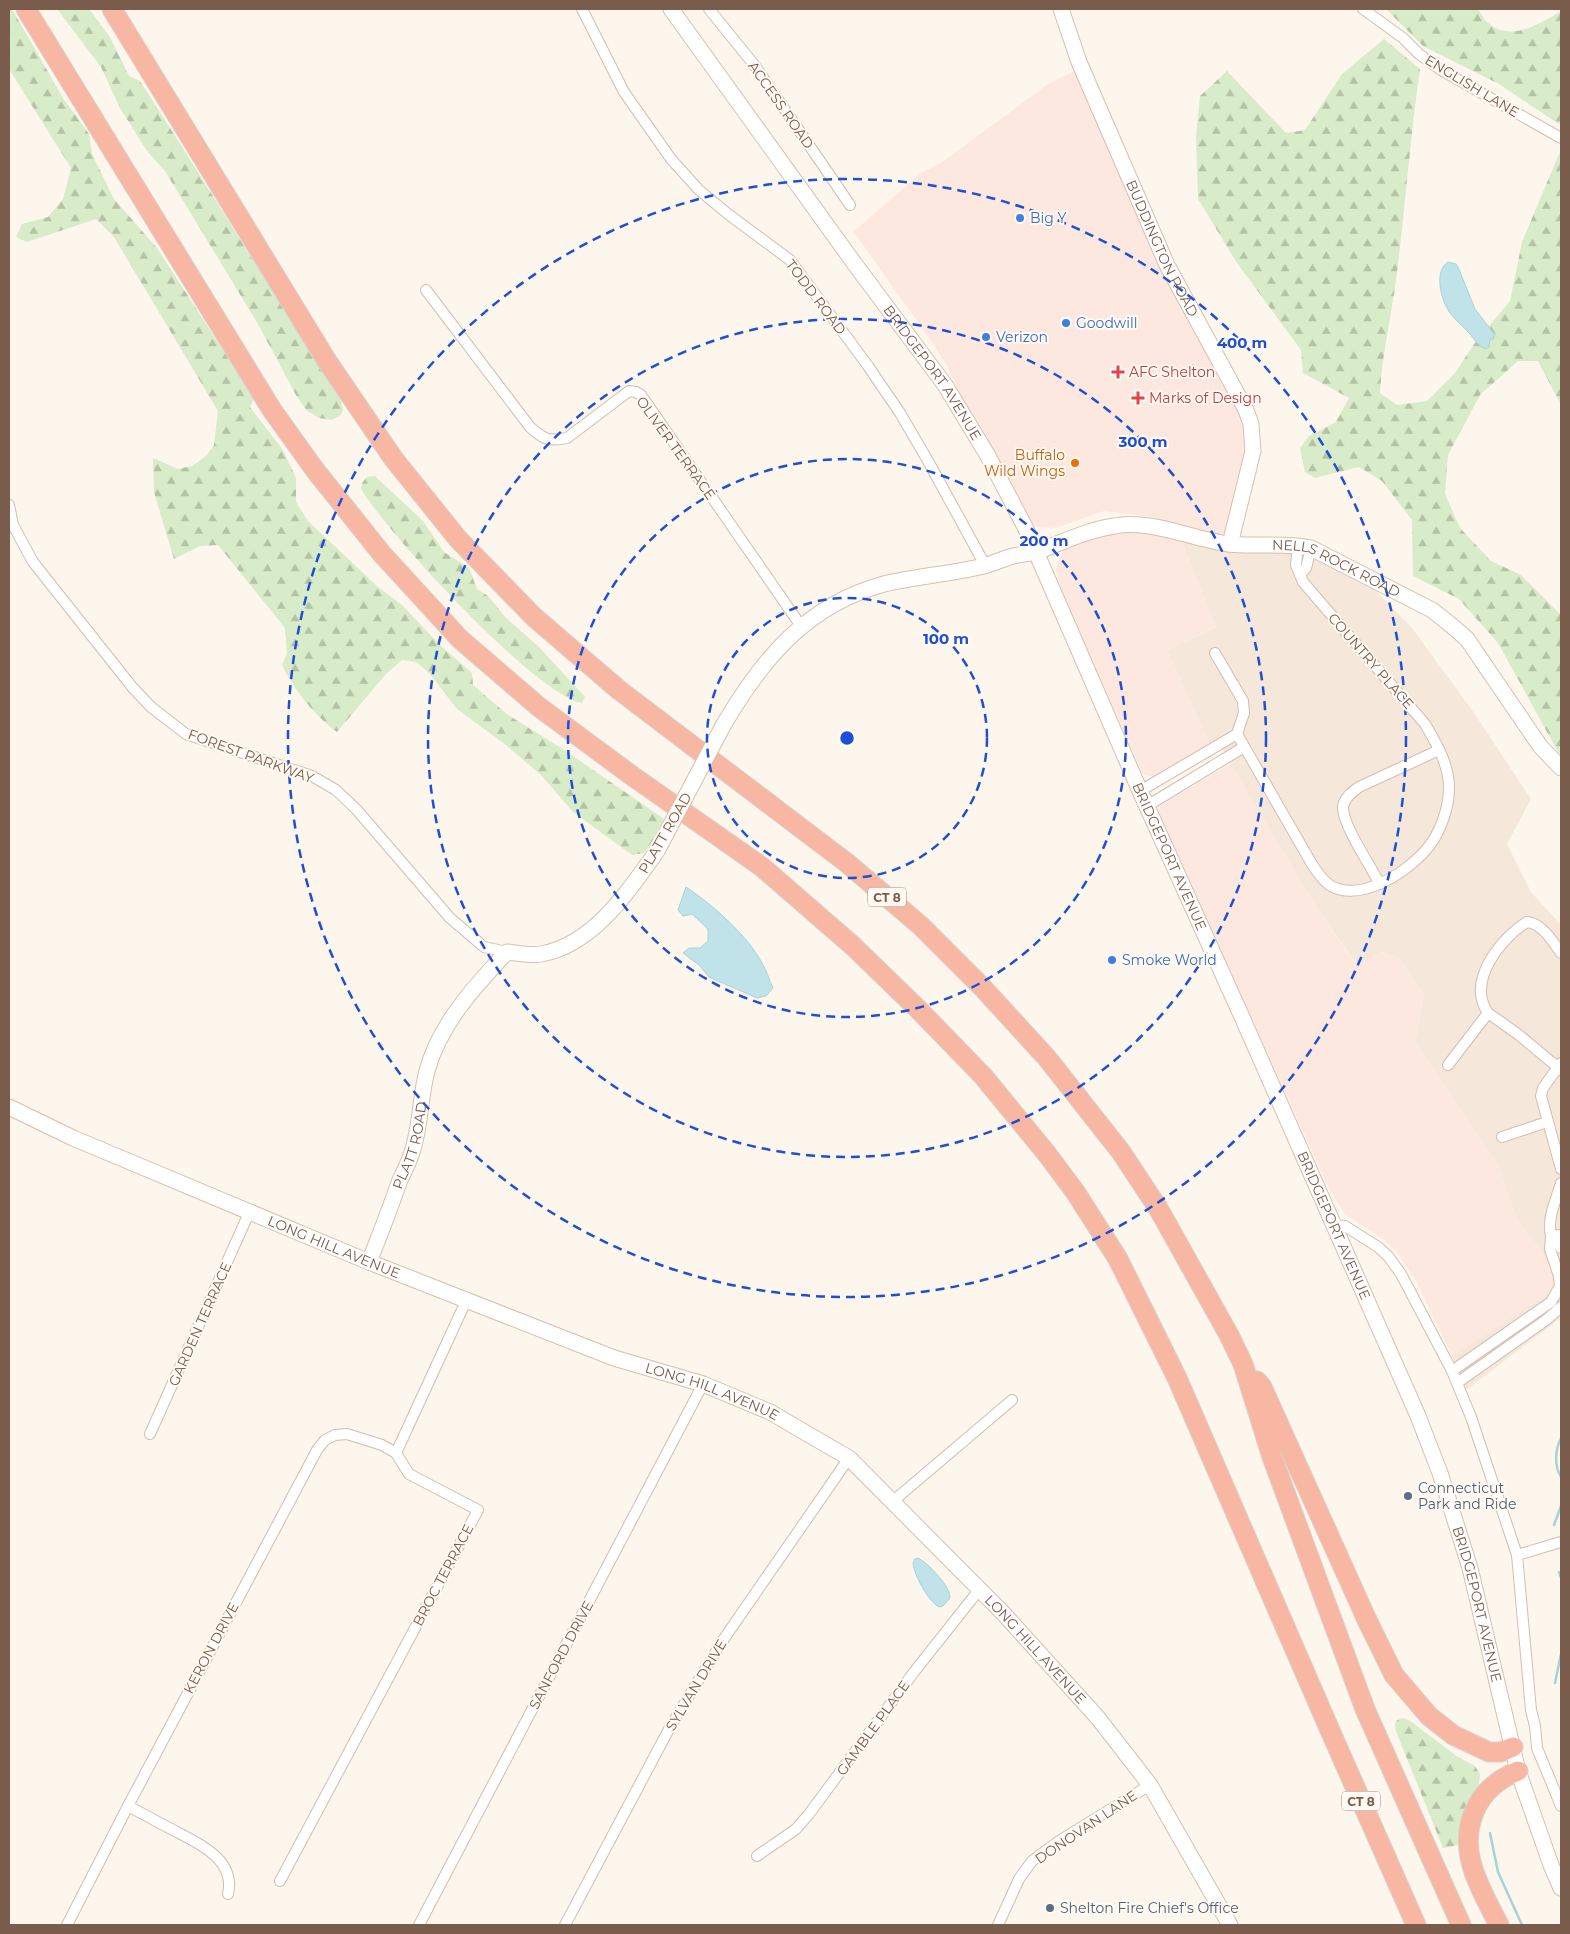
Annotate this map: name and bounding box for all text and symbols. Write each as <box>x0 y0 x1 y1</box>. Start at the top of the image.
street label: ENGLISH LANE <box>1422 51 1522 121</box>
street label: ACCESS ROAD <box>744 58 818 152</box>
street label: BUDDINGTON ROAD <box>1122 177 1202 320</box>
place label: Big Y <box>1030 209 1067 227</box>
marker: Big Y <box>1014 212 1026 224</box>
street label: TODD ROAD <box>782 256 850 338</box>
street label: BRIDGEPORT AVENUE <box>879 301 985 444</box>
place label: Goodwill <box>1076 314 1137 332</box>
marker: Goodwill <box>1060 317 1072 329</box>
place label: Verizon <box>996 328 1048 346</box>
marker: Verizon <box>980 331 992 343</box>
text: 400 m <box>1217 333 1267 352</box>
place label: AFC Shelton <box>1129 363 1215 381</box>
marker: AFC Shelton <box>1111 365 1125 379</box>
place label: Marks of Design <box>1149 389 1262 407</box>
marker: Marks of Design <box>1131 391 1145 405</box>
street label: OLIVER TERRACE <box>632 393 720 503</box>
text: 300 m <box>1117 432 1168 451</box>
place label: Buffalo Wild Wings <box>984 446 1065 480</box>
marker: Buffalo Wild Wings <box>1069 457 1081 469</box>
text: 200 m <box>1019 531 1069 550</box>
street label: NELLS ROCK ROAD <box>1272 536 1403 601</box>
street label: COUNTRY PLACE <box>1324 609 1418 713</box>
text: 100 m <box>923 629 969 648</box>
street label: FOREST PARKWAY <box>186 725 316 787</box>
centre of rings <box>838 729 856 747</box>
street label: BRIDGEPORT AVENUE <box>1128 780 1211 933</box>
street label: PLATT ROAD <box>634 789 696 877</box>
road number: CT 8 <box>868 888 906 906</box>
place label: Smoke World <box>1122 951 1217 969</box>
marker: Smoke World <box>1106 954 1118 966</box>
street label: PLATT ROAD <box>388 1101 430 1192</box>
street label: BRIDGEPORT AVENUE <box>1293 1148 1375 1302</box>
street label: LONG HILL AVENUE <box>265 1212 403 1282</box>
street label: GARDEN TERRACE <box>165 1259 235 1389</box>
street label: LONG HILL AVENUE <box>643 1359 783 1425</box>
place label: Connecticut Park and Ride <box>1418 1479 1516 1513</box>
marker: Connecticut Park and Ride <box>1402 1490 1414 1502</box>
street label: BROC TERRACE <box>409 1521 477 1629</box>
street label: BRIDGEPORT AVENUE <box>1448 1524 1506 1684</box>
street label: LONG HILL AVENUE <box>981 1591 1090 1708</box>
street label: SANFORD DRIVE <box>525 1598 597 1712</box>
street label: KERON DRIVE <box>179 1599 243 1697</box>
street label: SYLVAN DRIVE <box>662 1636 730 1734</box>
street label: GAMBLE PLACE <box>832 1677 914 1779</box>
street label: DONOVAN LANE <box>1031 1786 1141 1868</box>
road number: CT 8 <box>1342 1792 1380 1810</box>
place label: Shelton Fire Chief's Office <box>1060 1899 1239 1917</box>
marker: Shelton Fire Chief's Office <box>1044 1902 1056 1914</box>

